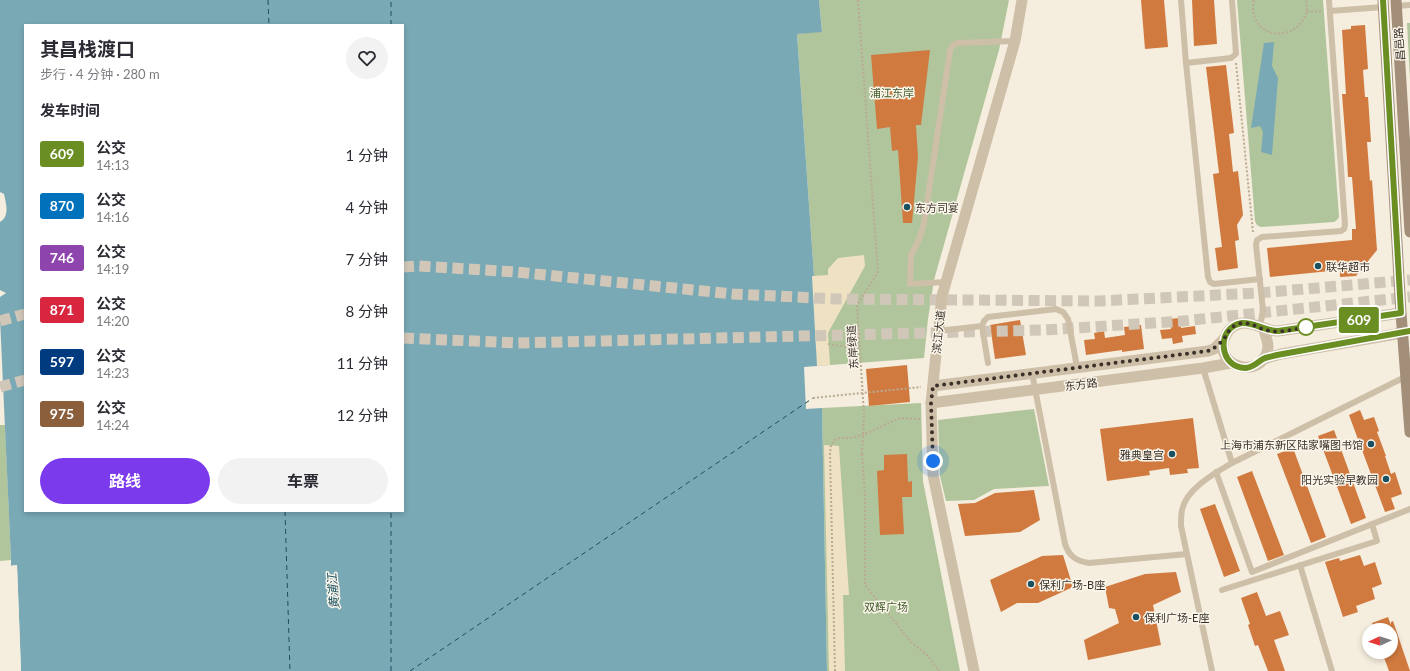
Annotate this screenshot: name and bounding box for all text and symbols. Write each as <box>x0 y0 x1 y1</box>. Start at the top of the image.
street label: 昌邑路 <box>1391 27 1407 61</box>
text: 其昌栈渡口 <box>40 37 135 60</box>
button: heart <box>346 37 388 79</box>
text: 步行 · 4 分钟 · 280 m <box>40 66 160 82</box>
park label: 浦江东岸 <box>870 86 914 99</box>
text: 发车时间 <box>40 101 100 119</box>
text: 公交 <box>96 138 126 156</box>
text: 609 <box>50 145 74 162</box>
text: 1 分钟 <box>345 146 388 164</box>
text: 14:13 <box>96 157 129 173</box>
text: 公交 <box>96 190 126 208</box>
text: 870 <box>50 197 74 214</box>
text: 4 分钟 <box>345 198 388 216</box>
place label: 东方司宴 <box>915 201 959 214</box>
marker: 东方司宴 <box>902 202 912 212</box>
text: 14:16 <box>96 209 129 225</box>
text: 公交 <box>96 242 126 260</box>
text: 746 <box>50 249 74 266</box>
text: 7 分钟 <box>345 250 388 268</box>
place label: 联华超市 <box>1326 260 1370 273</box>
text: 14:19 <box>96 261 129 277</box>
marker: 联华超市 <box>1313 261 1323 271</box>
text: 公交 <box>96 294 126 312</box>
text: 871 <box>50 301 74 318</box>
text: 8 分钟 <box>345 302 388 320</box>
line badge: 609 <box>1336 307 1382 333</box>
street label: 滨江大道 <box>929 309 947 355</box>
text: 609 <box>1347 311 1371 328</box>
text: 14:20 <box>96 313 129 329</box>
unlabelled marker <box>1297 318 1315 336</box>
street label: 东岸绿道 <box>844 325 860 369</box>
text: 公交 <box>96 346 126 364</box>
text: 597 <box>50 353 74 370</box>
text: 11 分钟 <box>337 354 388 372</box>
text: 14:23 <box>96 365 129 381</box>
street label: 东方路 <box>1064 376 1098 392</box>
text: 公交 <box>96 398 126 416</box>
text: 975 <box>50 405 74 422</box>
text: 12 分钟 <box>337 406 388 424</box>
text: 14:24 <box>96 417 129 433</box>
place label: 上海市浦东新区陆家嘴图书馆 <box>1220 438 1363 451</box>
marker: 上海市浦东新区陆家嘴图书馆 <box>1366 439 1376 449</box>
place label: 雅典皇宫 <box>1120 448 1164 461</box>
marker: 雅典皇宫 <box>1167 449 1177 459</box>
your location <box>923 451 943 471</box>
button: 路线 <box>40 458 210 504</box>
button: 车票 <box>218 458 388 504</box>
place label: 阳光实验早教园 <box>1301 473 1378 486</box>
marker: 阳光实验早教园 <box>1381 474 1391 484</box>
water label: 黄浦江 <box>324 570 342 610</box>
place label: 保利广场-B座 <box>1039 578 1105 591</box>
marker: 保利广场-B座 <box>1026 579 1036 589</box>
park label: 双辉广场 <box>864 600 908 613</box>
place label: 保利广场-E座 <box>1144 611 1209 624</box>
marker: 保利广场-E座 <box>1131 612 1141 622</box>
north arrow <box>1362 623 1398 659</box>
map controls <box>1362 623 1398 659</box>

